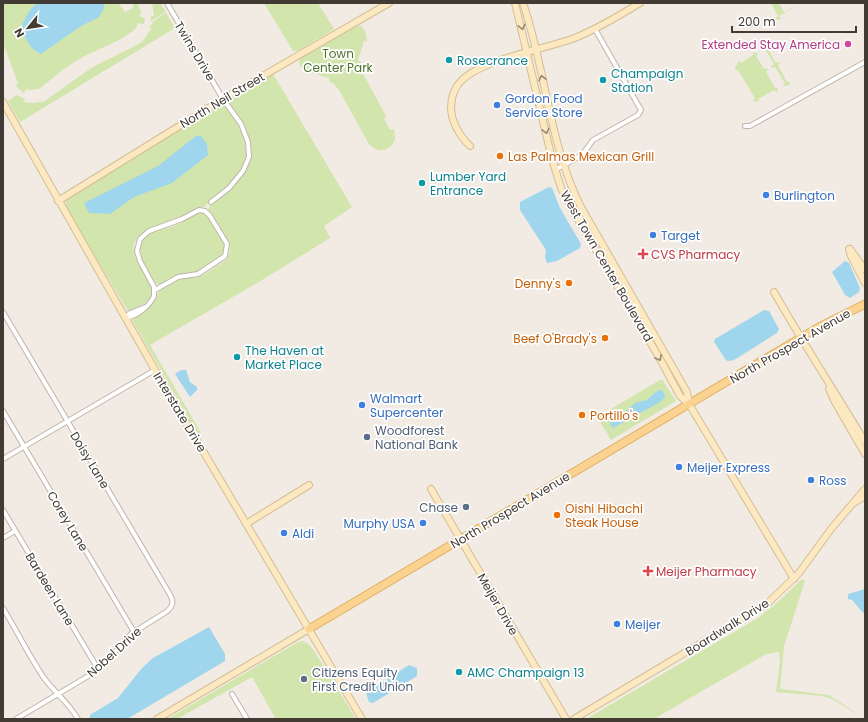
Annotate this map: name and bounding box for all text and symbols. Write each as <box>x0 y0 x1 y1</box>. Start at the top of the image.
north arrow <box>8 8 48 48</box>
scale bar <box>732 8 856 34</box>
text: 200 m <box>738 13 776 30</box>
street label: Twins Drive <box>171 18 219 84</box>
one-way arrow <box>517 24 525 30</box>
text: N <box>10 25 28 41</box>
place label: Extended Stay America <box>702 36 840 53</box>
marker: Extended Stay America <box>843 39 853 49</box>
park label: Town Center Park <box>303 45 374 76</box>
place label: Rosecrance <box>457 52 528 69</box>
marker: Rosecrance <box>444 55 454 65</box>
place label: Champaign Station <box>611 65 683 96</box>
street label: North Neil Street <box>176 68 268 132</box>
one-way arrow <box>539 75 547 81</box>
marker: Champaign Station <box>598 75 608 85</box>
place label: Gordon Food Service Store <box>505 90 583 121</box>
marker: Gordon Food Service Store <box>492 100 502 110</box>
one-way arrow <box>541 127 549 134</box>
place label: Las Palmas Mexican Grill <box>508 148 654 165</box>
marker: Las Palmas Mexican Grill <box>495 151 505 161</box>
place label: Lumber Yard Entrance <box>430 168 506 199</box>
marker: Lumber Yard Entrance <box>417 178 427 188</box>
street label: West Town Center Boulevard <box>557 187 657 345</box>
place label: Burlington <box>774 187 835 204</box>
marker: Burlington <box>761 190 771 200</box>
place label: Target <box>661 227 700 244</box>
marker: Target <box>648 230 658 240</box>
place label: CVS Pharmacy <box>651 246 741 263</box>
marker: CVS Pharmacy <box>638 249 648 259</box>
place label: Denny's <box>515 275 561 292</box>
marker: Denny's <box>564 278 574 288</box>
street label: North Prospect Avenue <box>727 304 853 388</box>
place label: Beef O'Brady's <box>513 330 597 347</box>
marker: Beef O'Brady's <box>600 333 610 343</box>
place label: The Haven at Market Place <box>245 342 324 373</box>
marker: The Haven at Market Place <box>232 352 242 362</box>
one-way arrow <box>655 354 662 361</box>
street label: Interstate Drive <box>149 369 211 455</box>
place label: Walmart Supercenter <box>370 390 444 421</box>
marker: Walmart Supercenter <box>357 400 367 410</box>
place label: Portillo's <box>590 407 638 424</box>
marker: Portillo's <box>577 410 587 420</box>
place label: Woodforest National Bank <box>375 422 459 453</box>
street label: Doisy Lane <box>66 428 114 492</box>
marker: Woodforest National Bank <box>362 432 372 442</box>
place label: Meijer Express <box>687 459 770 476</box>
marker: Meijer Express <box>674 462 684 472</box>
street label: North Prospect Avenue <box>447 468 573 552</box>
place label: Ross <box>819 472 847 489</box>
marker: Ross <box>806 475 816 485</box>
street label: Corey Lane <box>43 488 93 554</box>
place label: Chase <box>419 499 458 516</box>
place label: Oishi Hibachi Steak House <box>565 500 643 531</box>
marker: Chase <box>461 502 471 512</box>
marker: Oishi Hibachi Steak House <box>552 510 562 520</box>
place label: Murphy USA <box>344 515 415 532</box>
marker: Murphy USA <box>418 518 428 528</box>
place label: Aldi <box>292 525 314 542</box>
marker: Aldi <box>279 528 289 538</box>
street label: Bardeen Lane <box>22 549 78 629</box>
place label: Meijer Pharmacy <box>656 563 757 580</box>
marker: Meijer Pharmacy <box>643 566 653 576</box>
street label: Meijer Drive <box>473 570 523 638</box>
street label: Boardwalk Drive <box>682 594 772 660</box>
place label: Meijer <box>625 616 661 633</box>
marker: Meijer <box>612 619 622 629</box>
street label: Nobel Drive <box>83 623 145 681</box>
place label: Citizens Equity First Credit Union <box>312 664 413 695</box>
place label: AMC Champaign 13 <box>467 664 584 681</box>
marker: AMC Champaign 13 <box>454 667 464 677</box>
marker: Citizens Equity First Credit Union <box>299 674 309 684</box>

